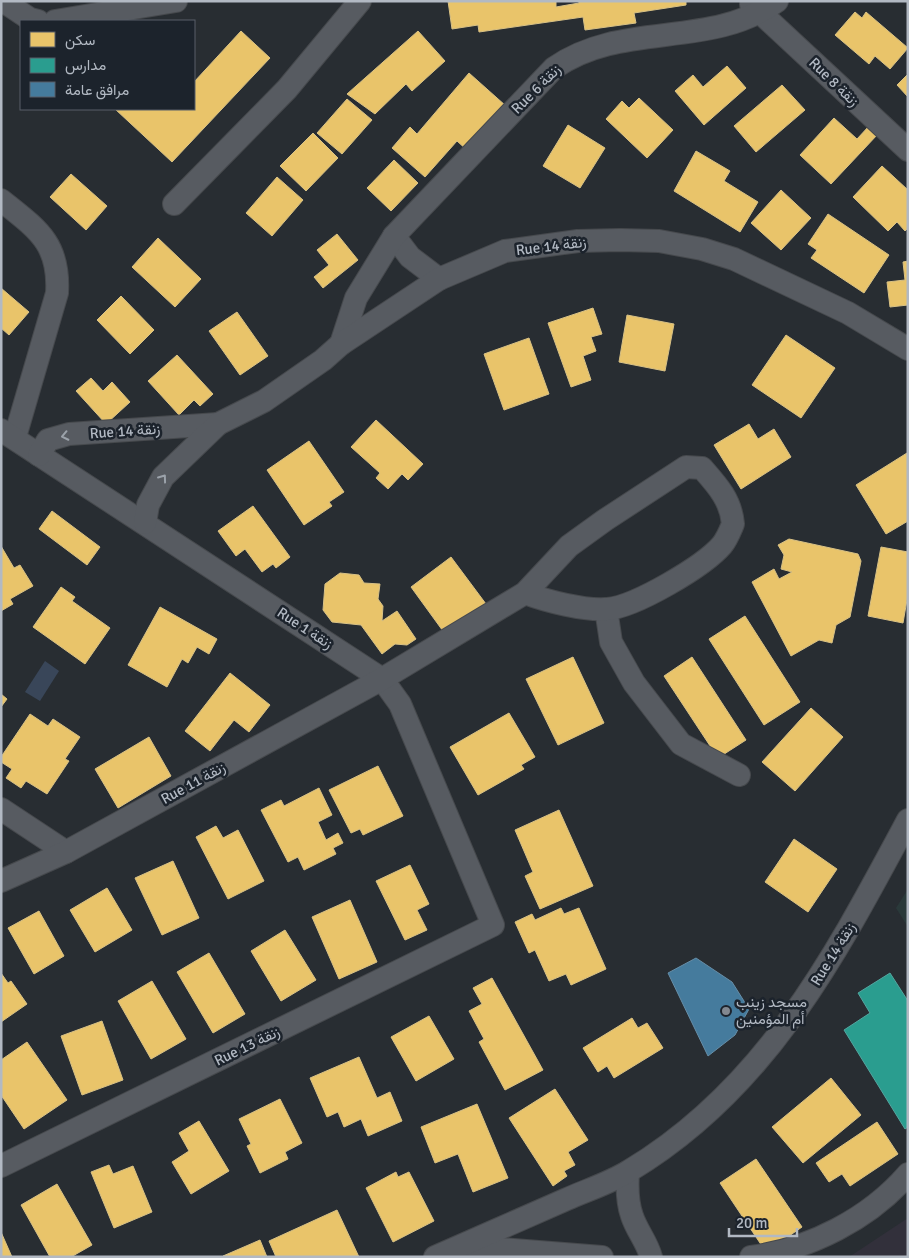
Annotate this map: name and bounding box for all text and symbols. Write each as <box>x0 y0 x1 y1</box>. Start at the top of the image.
legend <box>20 20 195 110</box>
text: سكن <box>65 31 95 50</box>
street label: Rue 8 زنقة <box>805 54 863 110</box>
text: مدارس <box>65 56 106 75</box>
street label: Rue 6 زنقة <box>507 60 565 118</box>
text: مرافق عامة <box>65 81 129 100</box>
street label: Rue 14 زنقة <box>515 233 587 259</box>
street label: Rue 14 زنقة <box>89 420 161 442</box>
one-way arrow <box>61 430 70 441</box>
one-way arrow <box>157 474 166 484</box>
street label: Rue 1 زنقة <box>274 603 336 653</box>
street label: Rue 11 زنقة <box>158 758 228 808</box>
street label: Rue 14 زنقة <box>807 919 859 989</box>
place label: مسجد زينب أم المؤمنين <box>736 993 807 1029</box>
marker: مسجد زينب أم المؤمنين <box>720 1005 732 1017</box>
street label: Rue 13 زنقة <box>211 1022 283 1070</box>
scale bar <box>729 1206 796 1238</box>
text: 20 m <box>736 1214 767 1232</box>

